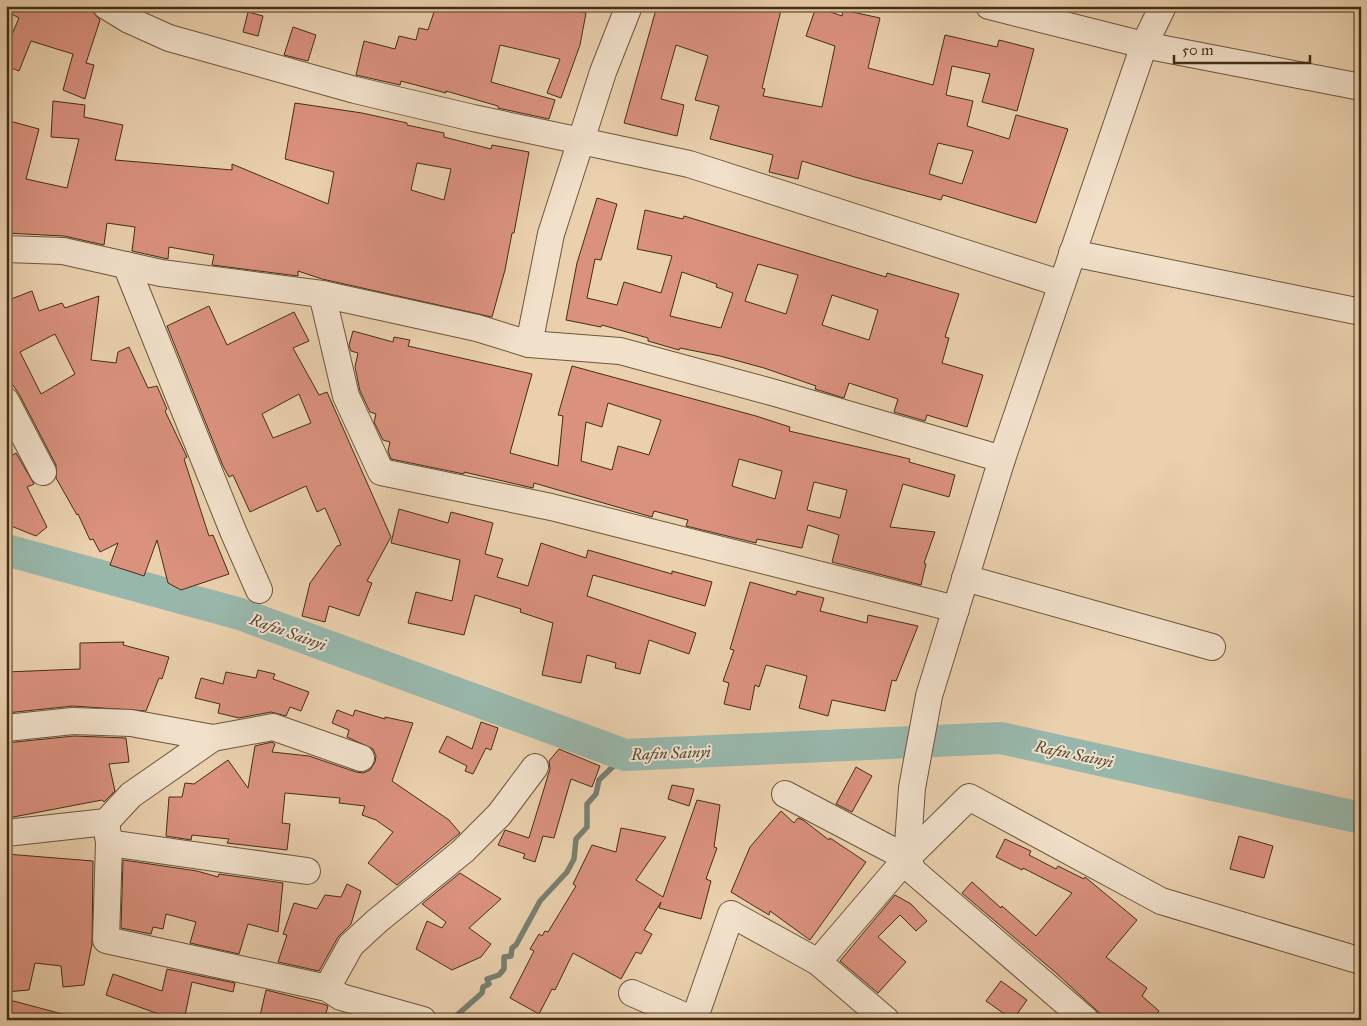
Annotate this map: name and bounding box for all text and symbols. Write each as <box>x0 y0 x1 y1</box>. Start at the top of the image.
scale bar <box>1174 32 1311 64</box>
text: 50 m <box>1182 41 1214 59</box>
water label: Rafin Sainyi <box>246 609 329 655</box>
water label: Rafin Sainyi <box>1032 736 1115 772</box>
water label: Rafin Sainyi <box>630 742 711 764</box>

